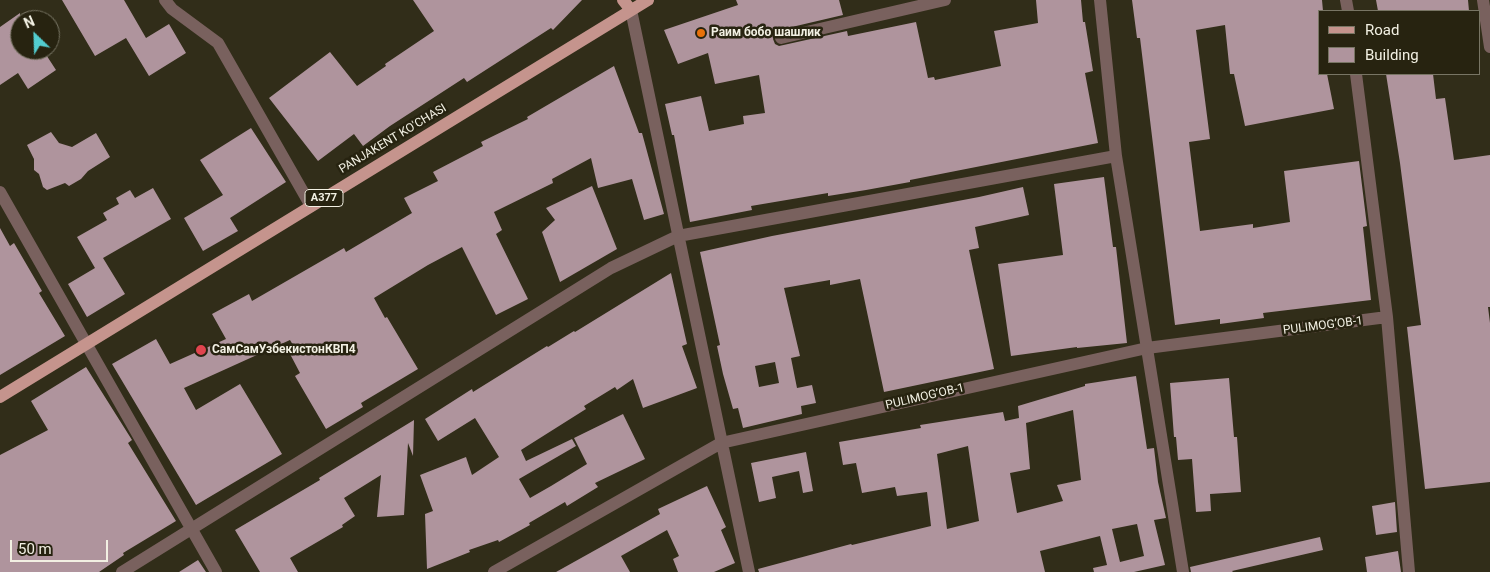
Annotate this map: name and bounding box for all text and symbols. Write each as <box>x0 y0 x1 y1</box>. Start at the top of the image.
north arrow <box>10 10 60 60</box>
legend <box>1318 10 1480 75</box>
text: N <box>22 13 37 32</box>
text: Road <box>1365 21 1399 39</box>
place label: Раим бобо шашлик <box>711 26 821 40</box>
marker: Раим бобо шашлик <box>695 27 707 39</box>
text: Building <box>1365 46 1419 64</box>
street label: PANJAKENT KO'CHASI <box>337 101 449 177</box>
road number: A377 <box>305 190 343 207</box>
street label: PULIMOG’OB-1 <box>1282 314 1364 338</box>
marker: СамСамУзбекистонКВП4 <box>194 343 208 357</box>
place label: СамСамУзбекистонКВП4 <box>212 343 356 357</box>
street label: PULIMOG’OB-1 <box>884 381 966 413</box>
scale bar <box>12 530 110 562</box>
text: 50 m <box>18 540 52 558</box>

